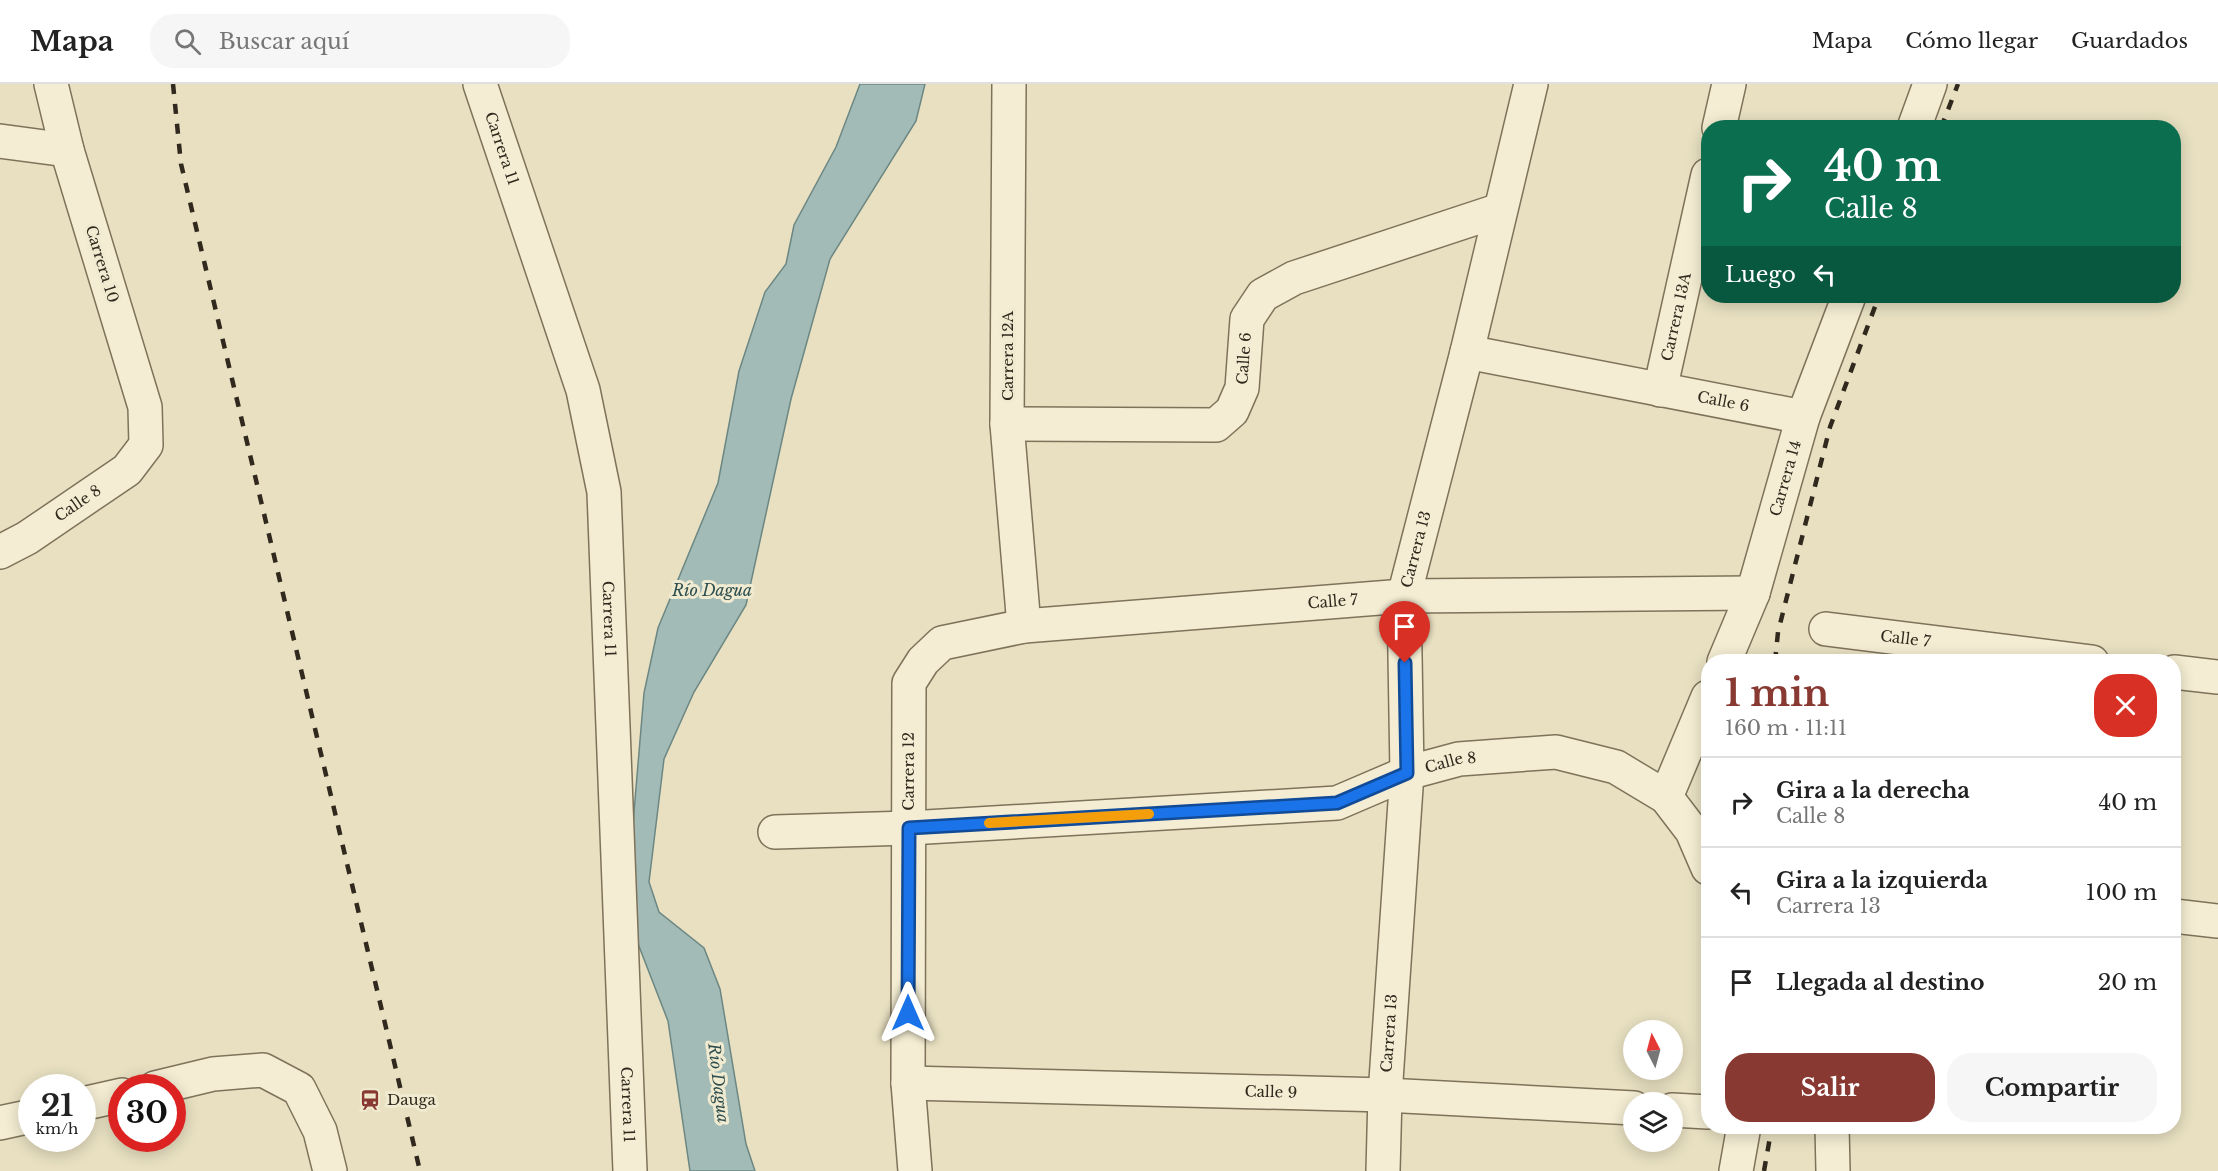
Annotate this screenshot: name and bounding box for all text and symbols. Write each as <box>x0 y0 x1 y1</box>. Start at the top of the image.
search box <box>150 14 570 68</box>
text: Mapa <box>30 24 114 59</box>
icon: search <box>171 25 204 58</box>
text: Buscar aquí <box>219 28 349 55</box>
text: Mapa <box>1812 28 1872 54</box>
text: Cómo llegar <box>1905 28 2038 54</box>
text: Guardados <box>2071 28 2188 54</box>
street label: Carrera 11 <box>481 109 523 187</box>
text: 40 m <box>1824 140 1941 192</box>
icon: right <box>1725 144 1803 222</box>
text: Calle 8 <box>1824 192 1918 225</box>
street label: Carrera 10 <box>82 223 123 305</box>
icon: left <box>1808 258 1841 291</box>
text: Luego <box>1725 261 1796 288</box>
street label: Carrera 13A <box>1657 270 1695 363</box>
street label: Carrera 12A <box>998 310 1017 401</box>
street label: Calle 6 <box>1232 331 1255 385</box>
street label: Calle 6 <box>1696 387 1751 415</box>
street label: Carrera 14 <box>1765 438 1805 518</box>
street label: Calle 8 <box>51 480 105 525</box>
street label: Carrera 13 <box>1397 509 1435 590</box>
street label: Carrera 11 <box>598 580 620 657</box>
water label: Río Dagua <box>671 580 752 600</box>
street label: Calle 7 <box>1307 590 1359 613</box>
pin <box>1379 601 1430 663</box>
icon: arrive <box>1388 610 1421 643</box>
street label: Calle 7 <box>1879 626 1932 651</box>
text: 1 min <box>1725 671 1829 716</box>
button: close <box>2094 674 2157 737</box>
text: 160 m · 11:11 <box>1725 716 1847 740</box>
street label: Carrera 12 <box>899 732 918 811</box>
street label: Calle 8 <box>1423 748 1477 777</box>
text: Gira a la derecha <box>1776 777 1970 804</box>
icon: right <box>1725 786 1758 819</box>
text: 40 m <box>2099 789 2157 816</box>
text: Calle 8 <box>1776 804 1845 828</box>
text: Gira a la izquierda <box>1776 867 1988 894</box>
icon: left <box>1725 876 1758 909</box>
text: 100 m <box>2086 879 2157 906</box>
text: Carrera 13 <box>1776 894 1881 918</box>
icon: arrive <box>1725 966 1758 999</box>
text: Llegada al destino <box>1776 969 1985 996</box>
text: 20 m <box>2098 969 2157 996</box>
position arrow <box>876 981 940 1045</box>
street label: Carrera 13 <box>1377 993 1401 1073</box>
north arrow <box>1623 1020 1683 1080</box>
map controls <box>1623 1020 1683 1152</box>
water label: Río Dagua <box>704 1041 734 1124</box>
button: Salir <box>1725 1053 1935 1122</box>
button: Compartir <box>1947 1053 2157 1122</box>
street label: Carrera 11 <box>617 1066 639 1143</box>
speed limit sign: 30 <box>108 1074 186 1152</box>
street label: Calle 9 <box>1244 1081 1297 1102</box>
text: 21 <box>41 1087 73 1124</box>
station icon: Dauga <box>358 1088 382 1112</box>
place label: Dauga <box>387 1090 437 1109</box>
button: layers <box>1623 1092 1683 1152</box>
text: km/h <box>36 1119 78 1138</box>

